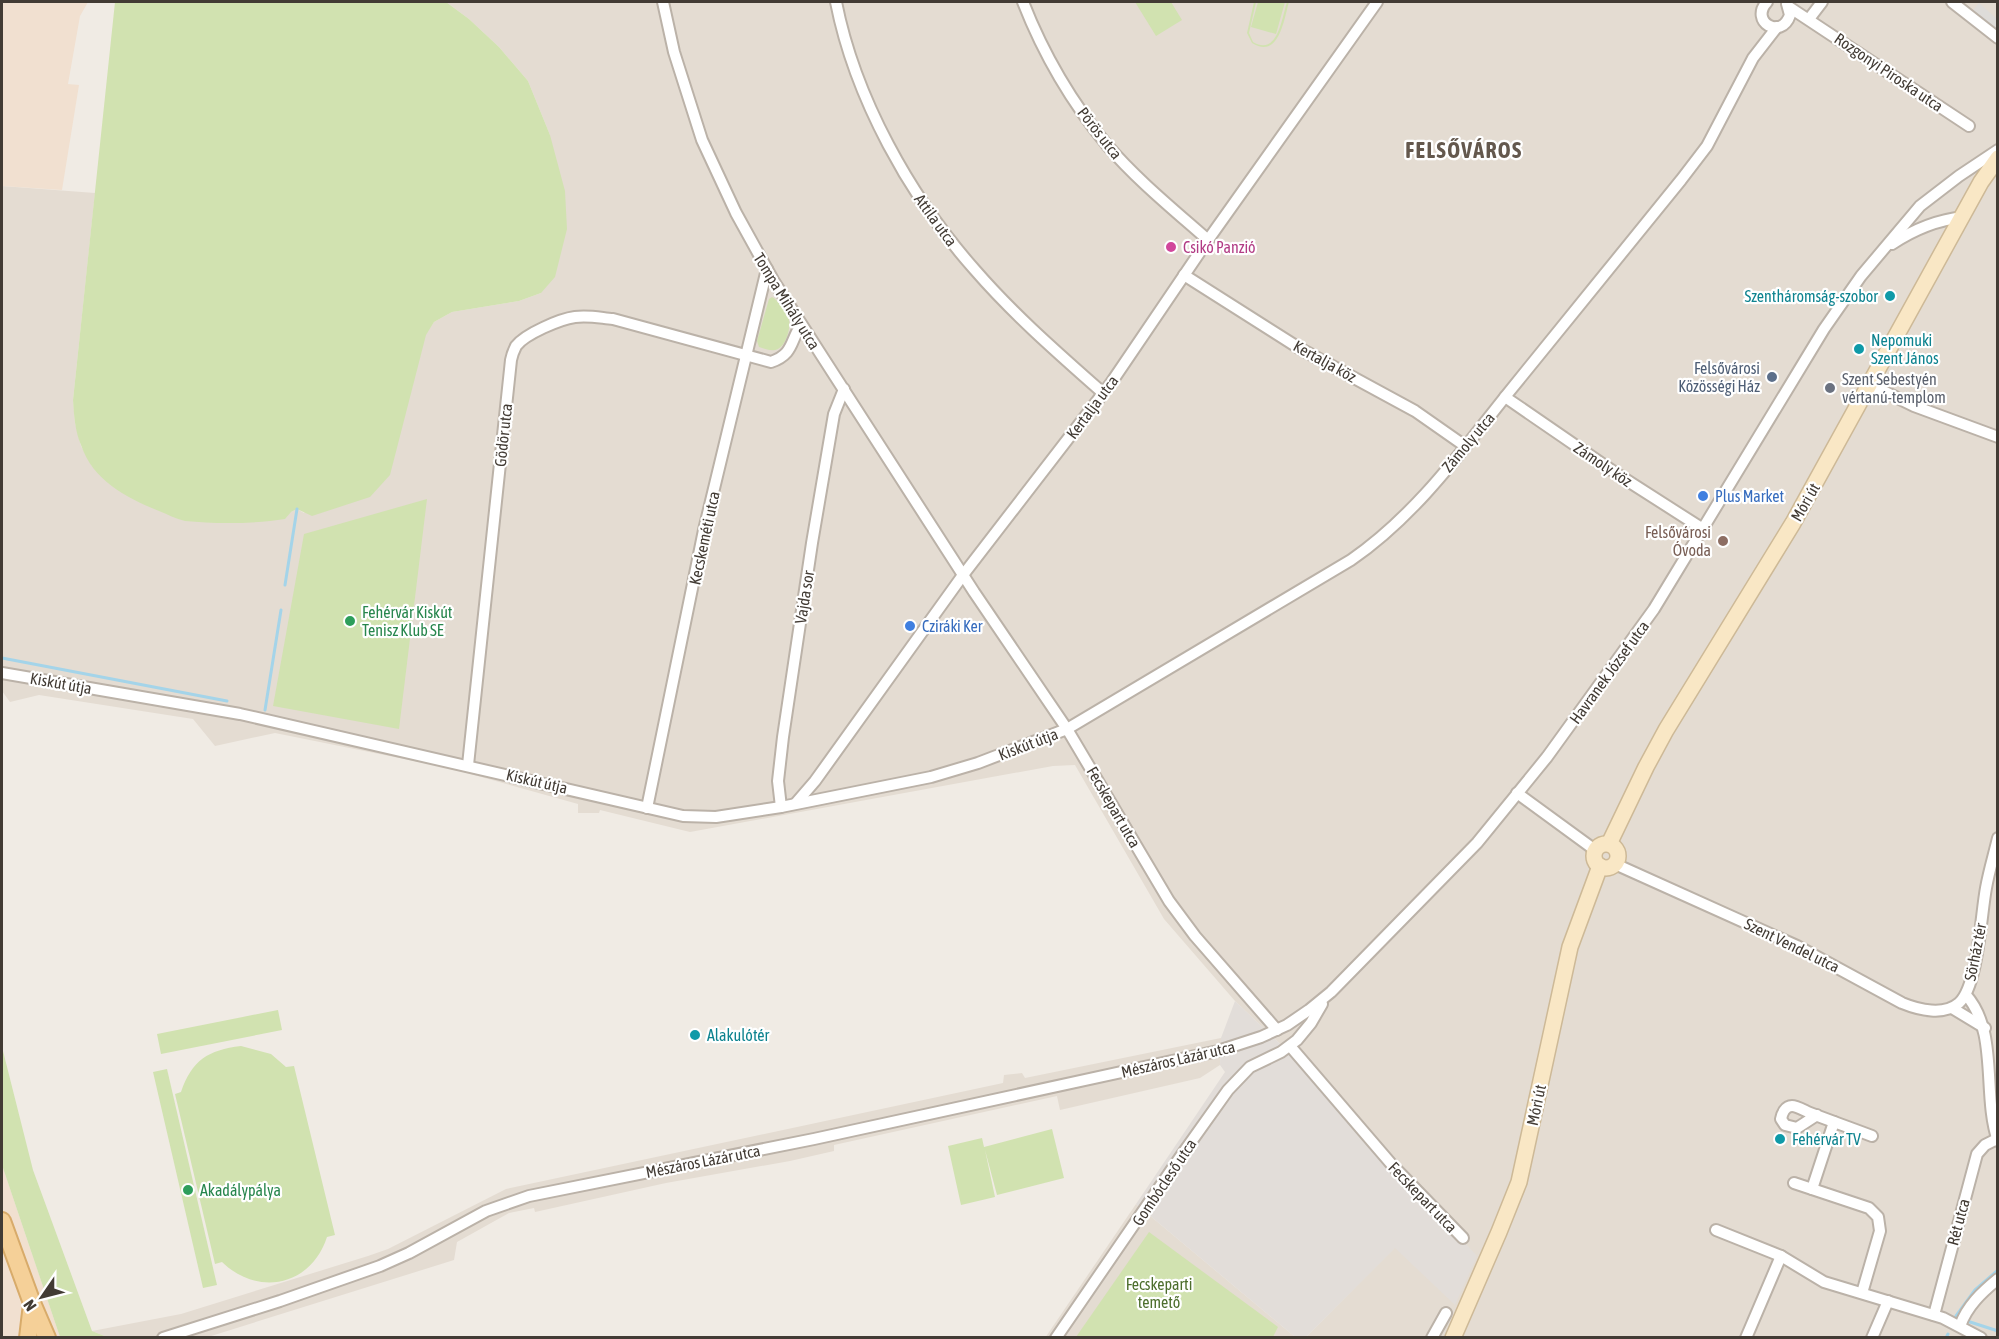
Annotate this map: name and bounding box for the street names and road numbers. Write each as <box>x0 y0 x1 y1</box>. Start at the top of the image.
street label: Rozgonyi Piroska utca <box>1831 29 1947 116</box>
street label: Pörös utca <box>1074 103 1126 163</box>
street label: Attila utca <box>911 190 961 250</box>
street label: Tompa Mihály utca <box>749 249 824 353</box>
street label: Kertalja köz <box>1290 336 1360 387</box>
street label: Kertalja utca <box>1062 372 1122 443</box>
street label: Gödör utca <box>491 402 515 468</box>
street label: Zámoly utca <box>1438 409 1499 476</box>
street label: Zámoly köz <box>1570 438 1636 491</box>
street label: Móri út <box>1787 479 1823 524</box>
street label: Kecskeméti utca <box>685 490 723 586</box>
street label: Vajda sor <box>791 569 818 625</box>
street label: Havranek József utca <box>1566 617 1652 727</box>
street label: Kiskút útja <box>29 669 93 698</box>
street label: Kiskút útja <box>996 724 1061 764</box>
street label: Fecskepart utca <box>1083 763 1144 851</box>
street label: Kiskút útja <box>504 765 569 798</box>
street label: Szent Vendel utca <box>1742 914 1842 976</box>
street label: Sörház tér <box>1961 921 1989 982</box>
street label: Mészáros Lázár utca <box>1119 1037 1237 1081</box>
street label: Móri út <box>1523 1083 1549 1127</box>
street label: Gombócleső utca <box>1128 1135 1200 1229</box>
street label: Mészáros Lázár utca <box>644 1141 762 1181</box>
street label: Fecskepart utca <box>1384 1158 1461 1237</box>
street label: Rét utca <box>1943 1197 1973 1247</box>

